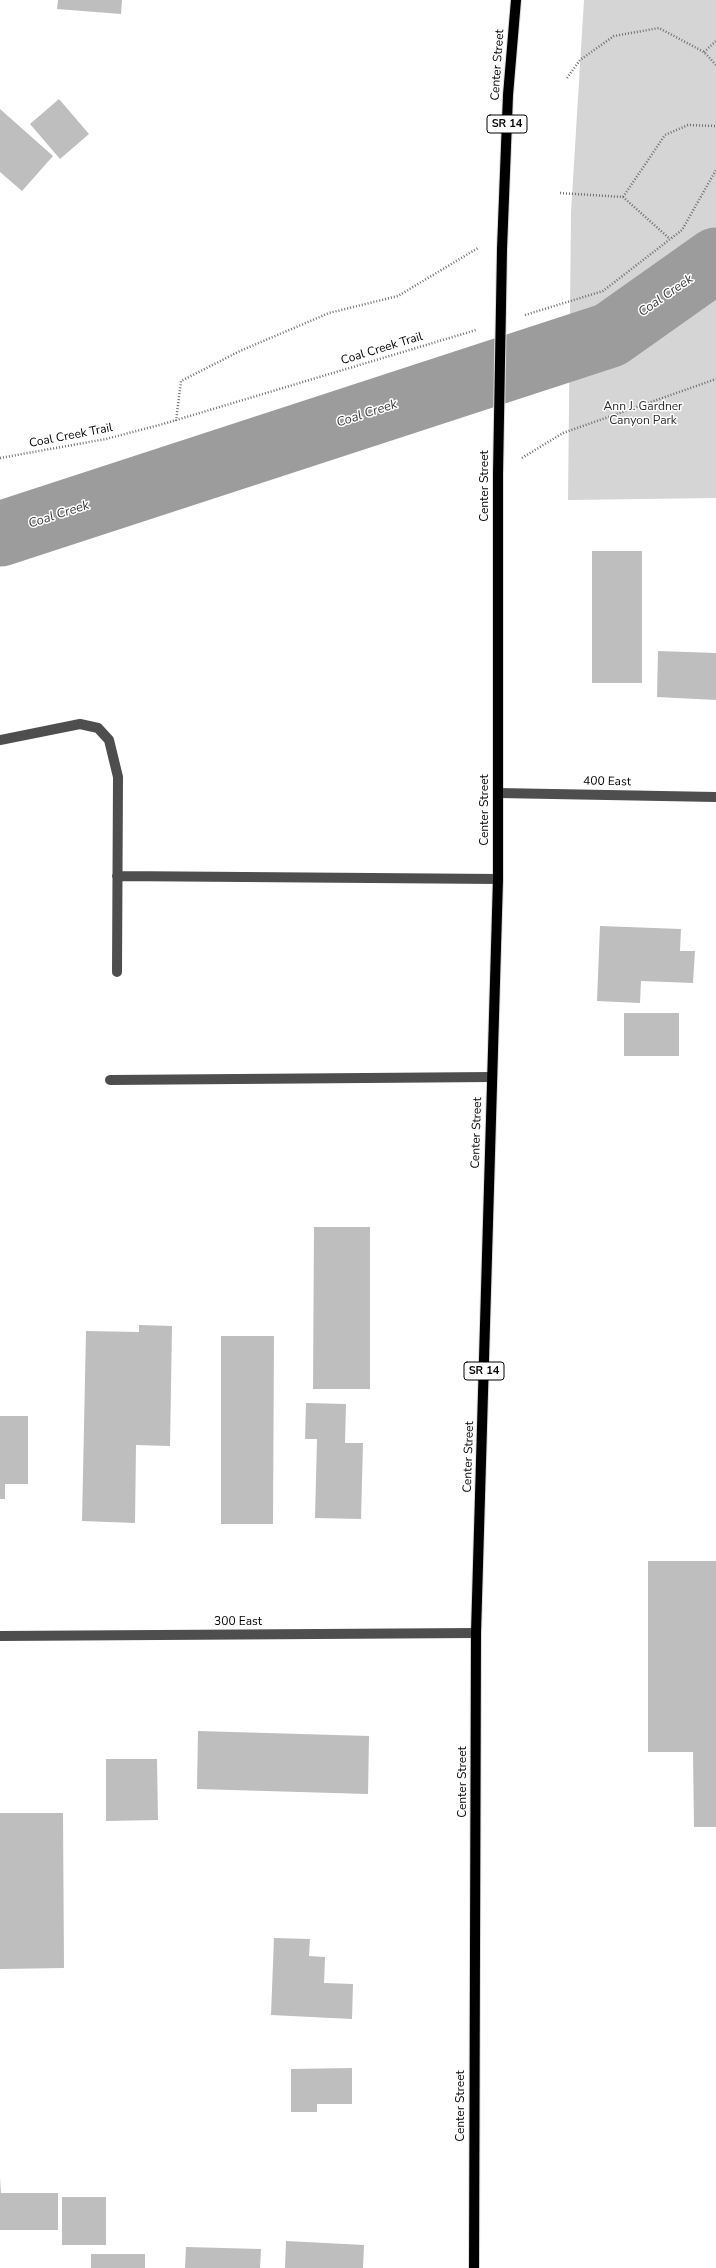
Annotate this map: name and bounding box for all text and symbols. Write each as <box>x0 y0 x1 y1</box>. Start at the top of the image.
street label: Center Street <box>488 29 508 101</box>
road number: SR 14 <box>487 115 527 133</box>
water label: Coal Creek <box>636 271 696 321</box>
street label: Coal Creek Trail <box>339 330 425 368</box>
water label: Coal Creek <box>335 397 399 431</box>
park label: Ann J. Gardner Canyon Park <box>604 400 682 428</box>
street label: Coal Creek Trail <box>28 421 114 451</box>
street label: Center Street <box>478 450 492 522</box>
water label: Coal Creek <box>27 498 91 532</box>
street label: Center Street <box>478 774 492 846</box>
street label: 400 East <box>583 774 631 790</box>
street label: Center Street <box>469 1097 485 1169</box>
road number: SR 14 <box>464 1362 504 1380</box>
street label: Center Street <box>461 1421 477 1493</box>
street label: 300 East <box>214 1615 262 1629</box>
street label: Center Street <box>456 1746 470 1818</box>
street label: Center Street <box>454 2070 468 2142</box>

